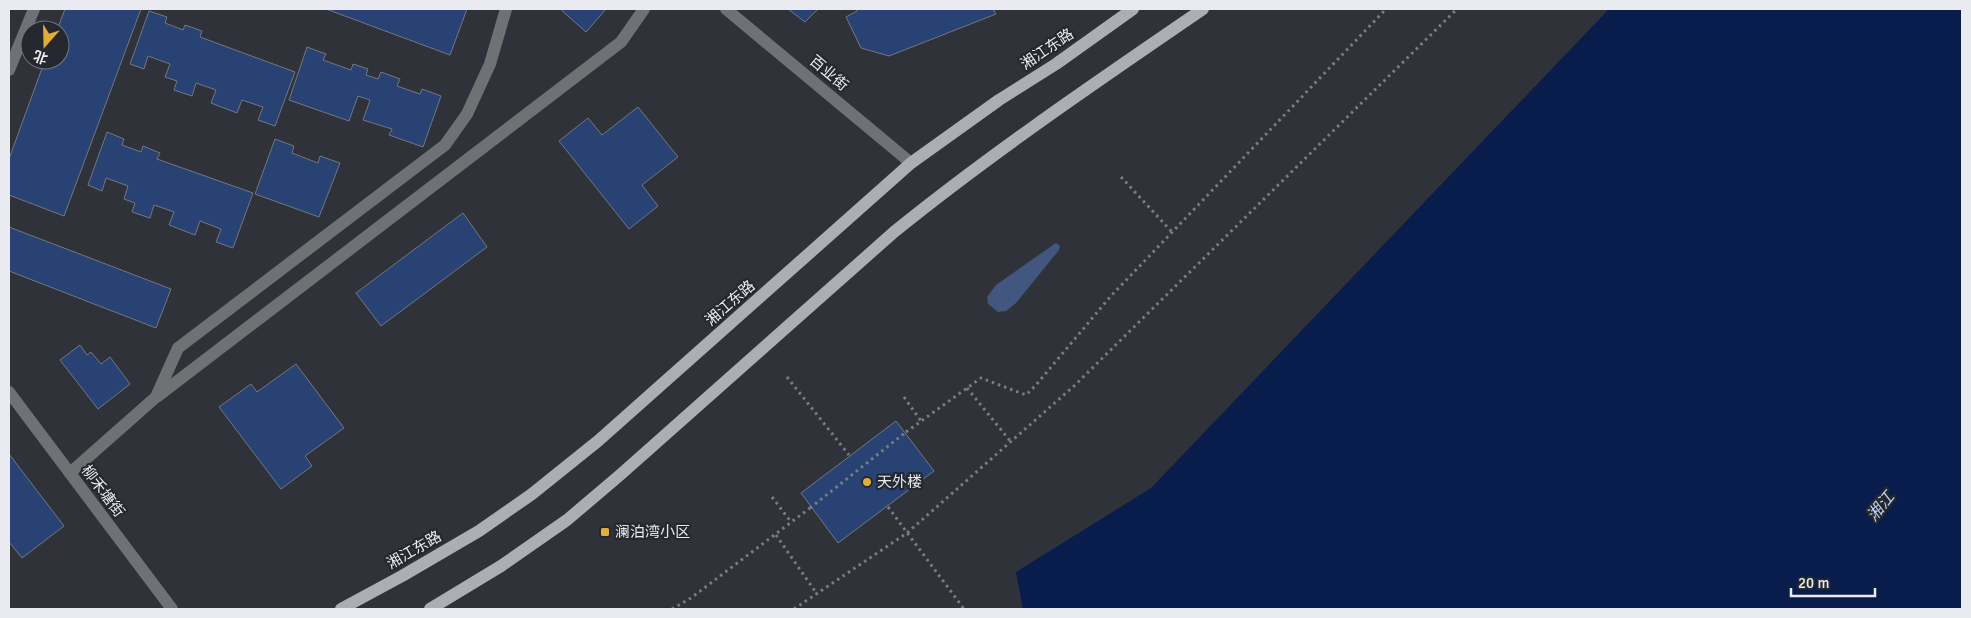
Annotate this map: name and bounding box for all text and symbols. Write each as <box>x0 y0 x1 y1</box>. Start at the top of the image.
north arrow <box>20 20 70 70</box>
street label: 湘江东路 <box>1017 25 1077 73</box>
text: 北 <box>31 46 50 67</box>
street label: 百业街 <box>806 52 852 94</box>
street label: 湘江东路 <box>701 277 759 329</box>
street label: 柳禾塘街 <box>78 462 128 520</box>
place label: 天外楼 <box>877 473 922 491</box>
marker: 天外楼 <box>861 476 873 488</box>
water label: 湘江 <box>1863 486 1900 525</box>
place label: 澜泊湾小区 <box>615 523 690 541</box>
marker: 澜泊湾小区 <box>599 526 611 538</box>
street label: 湘江东路 <box>384 527 444 573</box>
scale bar <box>1791 566 1875 598</box>
text: 20 m <box>1798 574 1829 592</box>

